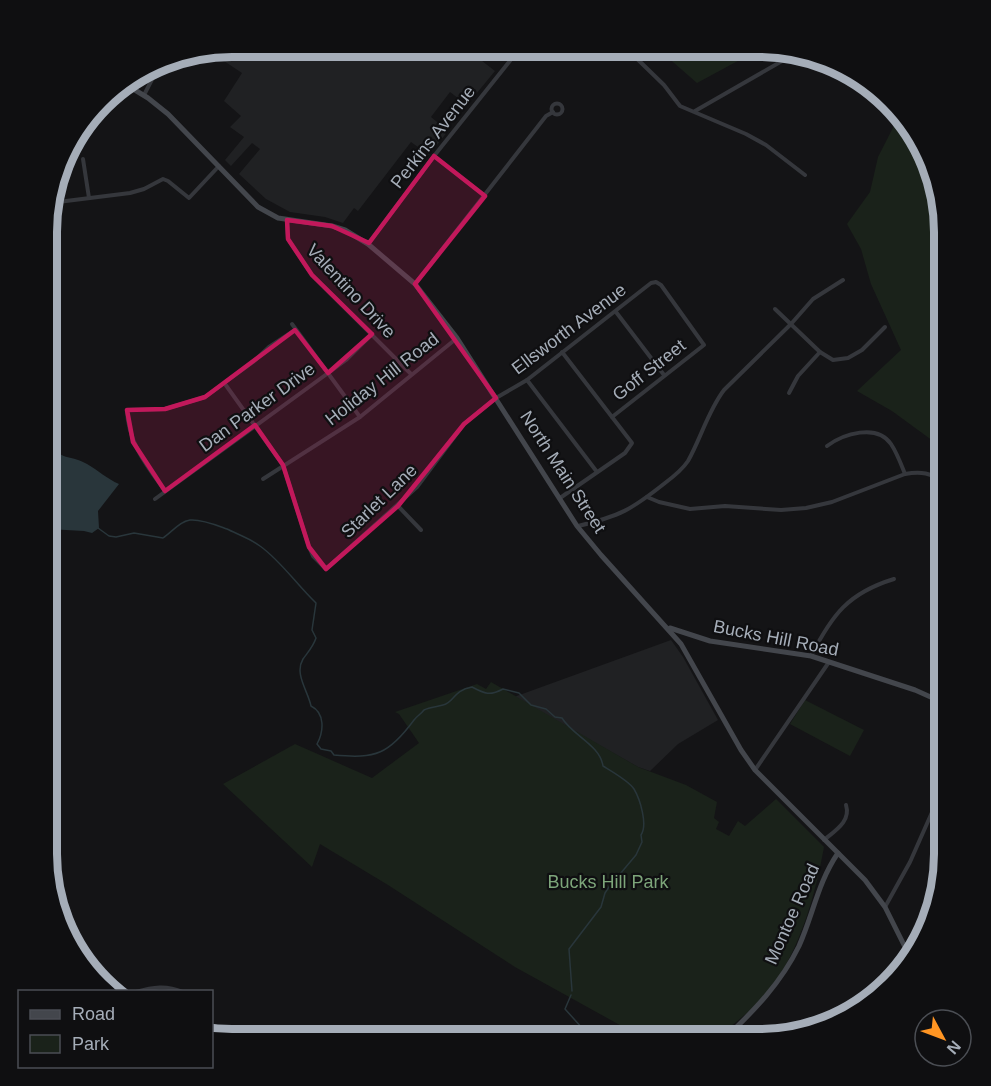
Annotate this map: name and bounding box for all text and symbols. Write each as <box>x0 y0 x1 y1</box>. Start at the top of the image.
street label: Perkins Avenue <box>387 82 479 192</box>
street label: Valentino Drive <box>303 240 399 342</box>
street label: Ellsworth Avenue <box>508 280 630 378</box>
street label: Holiday Hill Road <box>321 329 443 429</box>
street label: Goff Street <box>609 335 689 405</box>
street label: Dan Parker Drive <box>195 358 319 456</box>
street label: North Main Street <box>516 407 610 537</box>
street label: Starlet Lane <box>337 460 421 542</box>
street label: Bucks Hill Road <box>712 616 840 660</box>
street label: Montoe Road <box>761 861 823 967</box>
park label: Bucks Hill Park <box>547 872 670 892</box>
legend <box>18 990 213 1068</box>
text: Road <box>72 1004 115 1024</box>
north arrow <box>913 1008 973 1068</box>
text: Park <box>72 1034 110 1054</box>
text: N <box>944 1038 964 1057</box>

